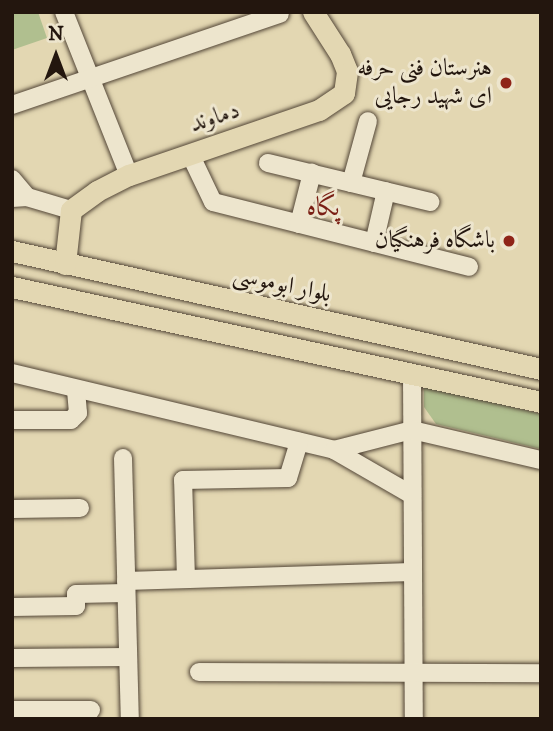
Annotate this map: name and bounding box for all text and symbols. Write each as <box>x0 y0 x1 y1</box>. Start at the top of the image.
north arrow <box>21 21 91 91</box>
text: N <box>48 23 64 46</box>
place label: هنرستان فنی حرفه ای شهید رجایی <box>357 55 492 111</box>
marker: هنرستان فنی حرفه ای شهید رجایی <box>498 75 514 91</box>
street label: دماوند <box>186 96 244 140</box>
district label: پگاه <box>306 192 340 224</box>
place label: باشگاه فرهنگیان <box>375 227 495 255</box>
marker: باشگاه فرهنگیان <box>501 233 517 249</box>
street label: بلوار ابوموسی <box>230 261 334 309</box>

